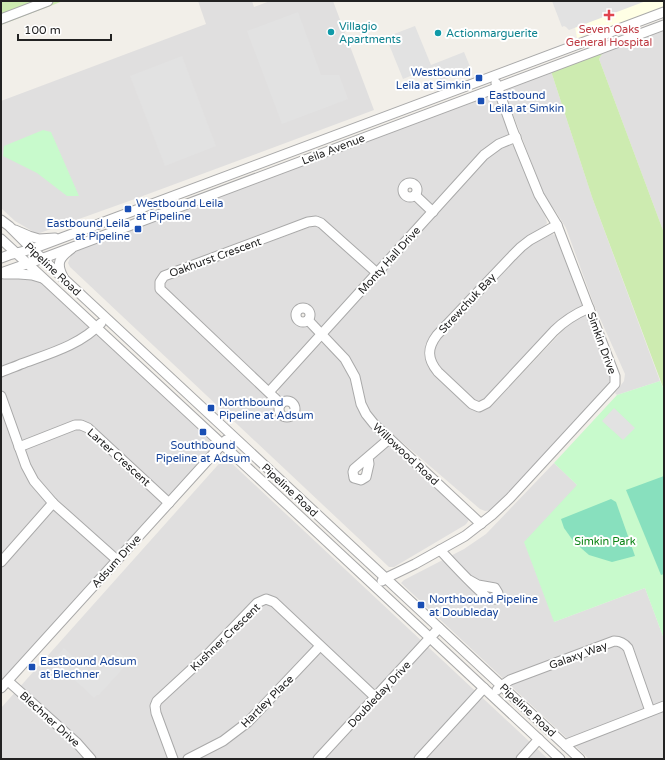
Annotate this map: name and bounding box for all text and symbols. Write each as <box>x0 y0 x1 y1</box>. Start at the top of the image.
marker: Seven Oaks General Hospital <box>603 9 615 21</box>
scale bar <box>18 16 111 42</box>
place label: Villagio Apartments <box>339 20 401 46</box>
text: 100 m <box>24 23 61 37</box>
place label: Seven Oaks General Hospital <box>566 23 652 49</box>
marker: Villagio Apartments <box>326 27 336 37</box>
place label: Actionmarguerite <box>446 27 538 40</box>
marker: Actionmarguerite <box>433 28 443 38</box>
place label: Westbound Leila at Simkin <box>396 66 471 92</box>
marker: Westbound Leila at Simkin <box>474 73 484 83</box>
place label: Eastbound Leila at Simkin <box>489 89 564 115</box>
marker: Eastbound Leila at Simkin <box>476 96 486 106</box>
street label: Leila Avenue <box>300 131 367 167</box>
place label: Westbound Leila at Pipeline <box>136 197 223 223</box>
marker: Westbound Leila at Pipeline <box>123 204 133 214</box>
place label: Eastbound Leila at Pipeline <box>46 217 130 243</box>
marker: Eastbound Leila at Pipeline <box>133 224 143 234</box>
street label: Monty Hall Drive <box>356 224 423 297</box>
street label: Oakhurst Crescent <box>167 235 263 280</box>
street label: Pipeline Road <box>22 240 84 299</box>
street label: Strewchuk Bay <box>436 271 499 336</box>
street label: Simkin Drive <box>584 310 619 376</box>
place label: Northbound Pipeline at Adsum <box>219 396 314 422</box>
marker: Northbound Pipeline at Adsum <box>206 403 216 413</box>
street label: Willowood Road <box>370 421 441 488</box>
street label: Larter Crescent <box>85 426 153 489</box>
marker: Southbound Pipeline at Adsum <box>198 427 208 437</box>
place label: Southbound Pipeline at Adsum <box>156 439 250 465</box>
street label: Pipeline Road <box>259 461 321 520</box>
street label: Adsum Drive <box>89 532 144 591</box>
park label: Simkin Park <box>574 535 636 548</box>
place label: Northbound Pipeline at Doubleday <box>429 593 538 619</box>
marker: Northbound Pipeline at Doubleday <box>416 600 426 610</box>
street label: Kushner Crescent <box>188 601 263 674</box>
street label: Galaxy Way <box>547 639 609 672</box>
place label: Eastbound Adsum at Blechner <box>40 655 136 681</box>
street label: Doubleday Drive <box>345 658 414 730</box>
marker: Eastbound Adsum at Blechner <box>27 662 37 672</box>
street label: Hartley Place <box>238 672 296 730</box>
street label: Pipeline Road <box>497 681 559 740</box>
street label: Blechner Drive <box>17 689 82 750</box>

